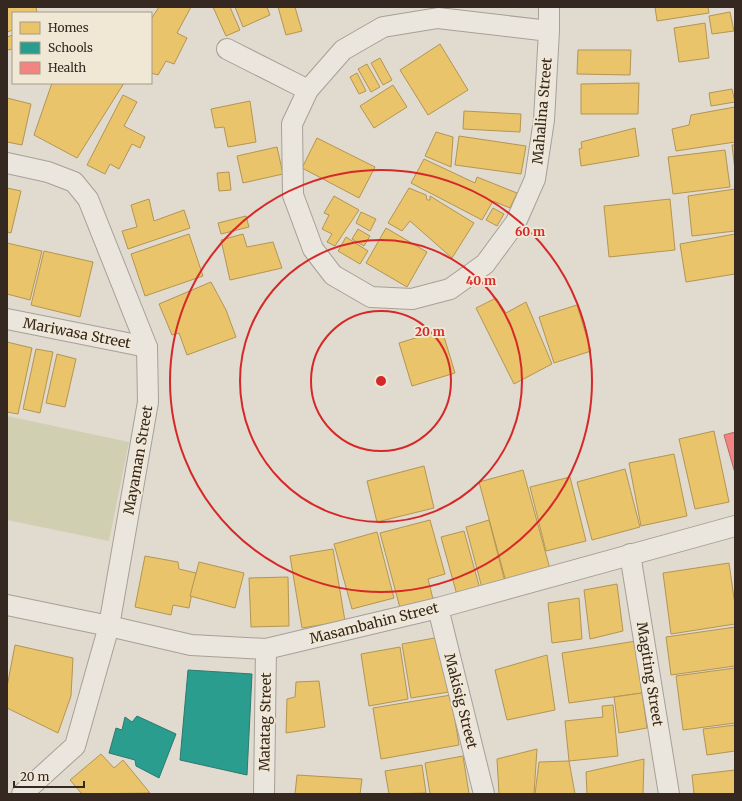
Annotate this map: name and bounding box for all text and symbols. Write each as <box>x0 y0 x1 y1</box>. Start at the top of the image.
legend <box>12 12 152 84</box>
text: Homes <box>48 20 89 35</box>
text: Schools <box>48 40 93 55</box>
street label: Mahalina Street <box>528 56 556 165</box>
text: Health <box>48 60 86 75</box>
text: 60 m <box>515 224 545 239</box>
text: 40 m <box>466 273 496 288</box>
street label: Mariwasa Street <box>22 314 133 352</box>
text: 20 m <box>415 324 445 339</box>
centre of rings <box>374 374 388 388</box>
street label: Mayaman Street <box>120 403 157 516</box>
street label: Masambahin Street <box>308 598 441 648</box>
street label: Magiting Street <box>633 621 667 728</box>
street label: Makisig Street <box>440 651 482 751</box>
street label: Matatag Street <box>255 672 275 772</box>
scale bar <box>14 763 84 789</box>
text: 20 m <box>20 769 49 784</box>

